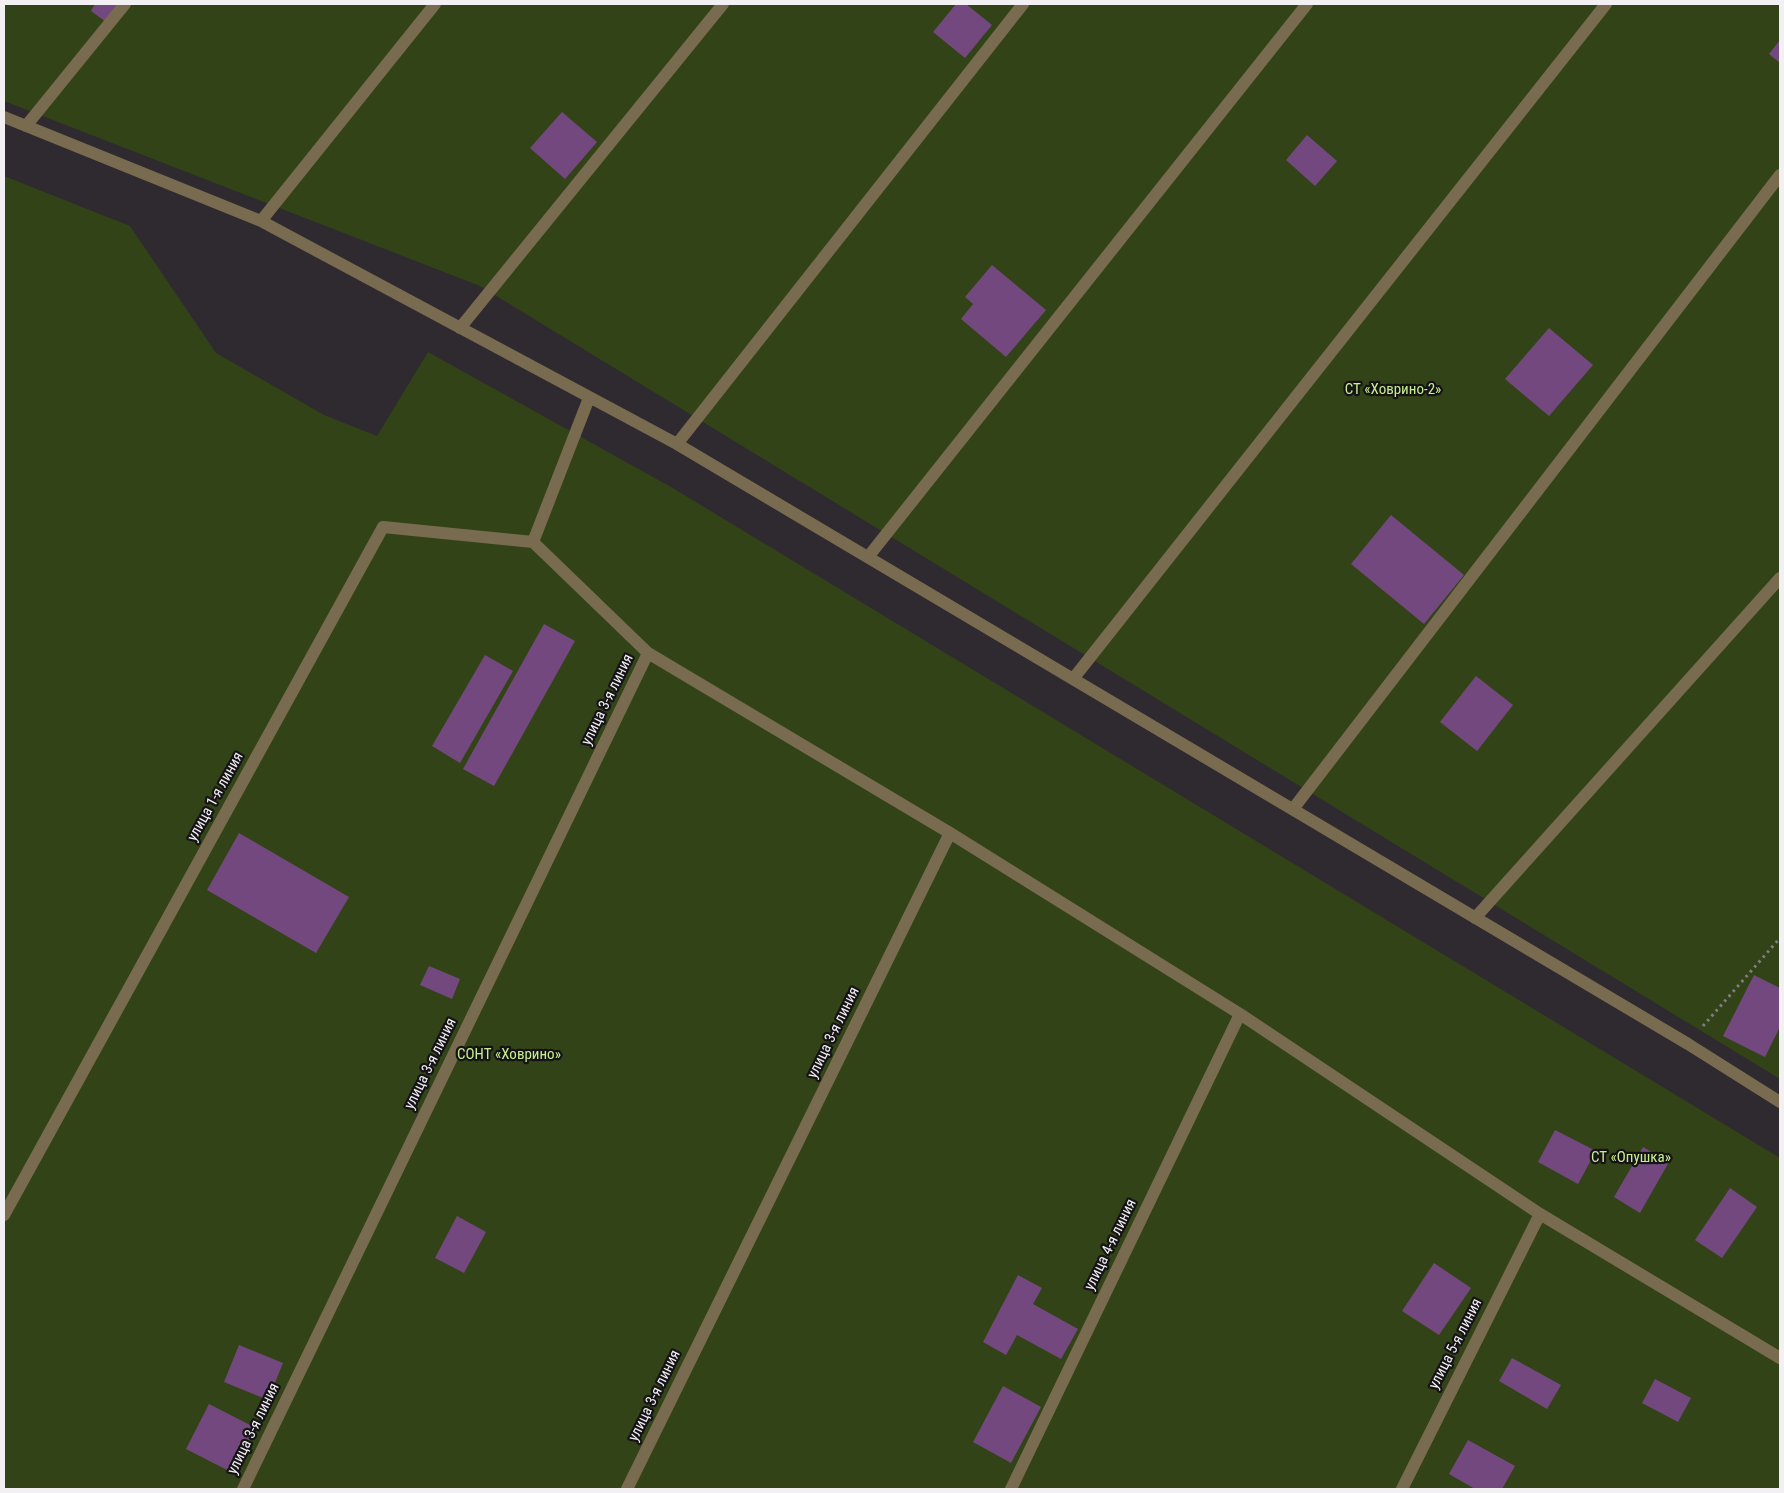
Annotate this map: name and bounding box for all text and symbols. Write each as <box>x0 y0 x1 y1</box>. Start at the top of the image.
park label: СТ «Ховрино-2» <box>1345 381 1441 399</box>
street label: улица 3-я линия <box>578 651 638 749</box>
street label: улица 1-я линия <box>184 749 248 845</box>
street label: улица 3-я линия <box>804 984 864 1082</box>
street label: улица 3-я линия <box>401 1015 461 1113</box>
park label: СОНТ «Ховрино» <box>457 1046 561 1064</box>
park label: СТ «Опушка» <box>1591 1149 1671 1167</box>
street label: улица 4-я линия <box>1081 1196 1141 1294</box>
street label: улица 5-я линия <box>1425 1296 1487 1392</box>
street label: улица 3-я линия <box>625 1347 685 1445</box>
street label: улица 3-я линия <box>224 1380 284 1478</box>

